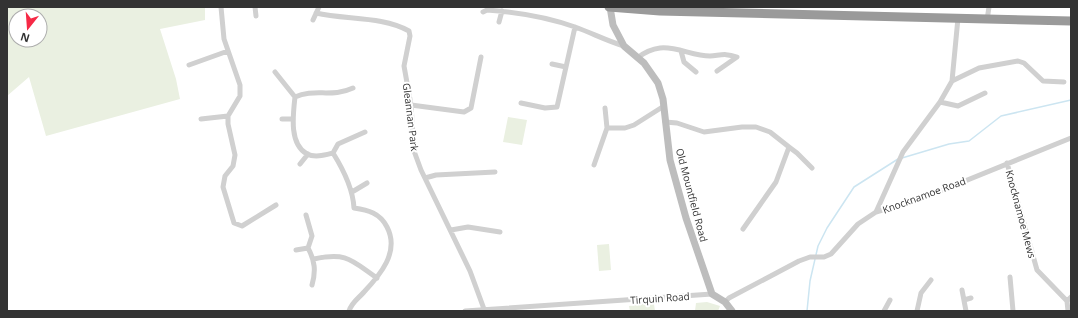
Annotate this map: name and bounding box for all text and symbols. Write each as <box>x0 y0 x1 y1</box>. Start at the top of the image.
north arrow <box>8 8 48 48</box>
text: N <box>18 30 31 47</box>
street label: Gleannan Park <box>400 82 422 153</box>
street label: Old Mountfield Road <box>673 147 711 243</box>
street label: Knocknamoe Mews <box>1003 168 1040 260</box>
street label: Knocknamoe Road <box>881 173 967 217</box>
street label: Tirquin Road <box>630 289 690 307</box>

